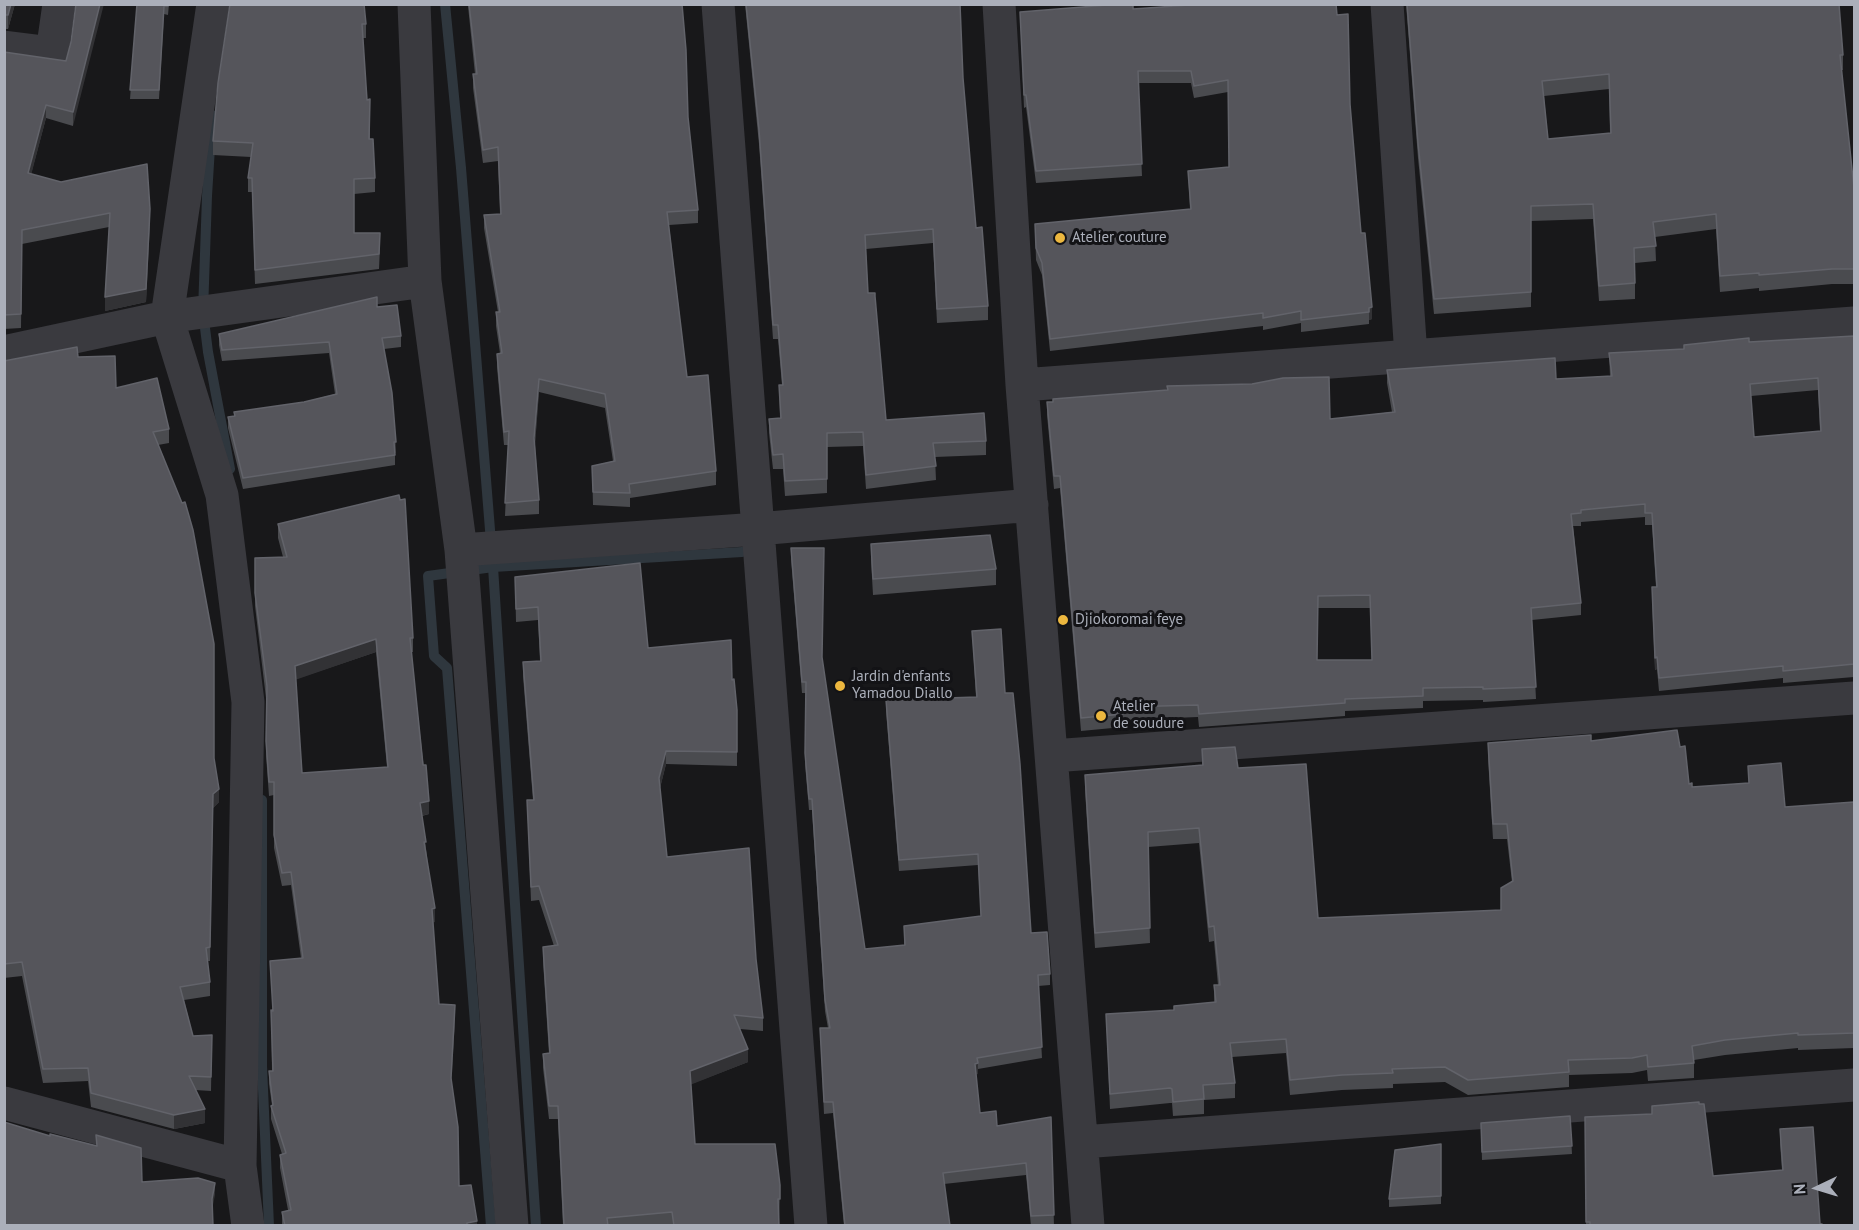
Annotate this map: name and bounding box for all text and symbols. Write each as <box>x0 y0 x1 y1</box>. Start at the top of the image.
place label: Atelier couture <box>1072 229 1167 247</box>
marker: Atelier couture <box>1053 231 1067 245</box>
place label: Djiokoromai feye <box>1075 611 1183 629</box>
marker: Djiokoromai feye <box>1056 613 1070 627</box>
place label: Jardin d'enfants Yamadou Diallo <box>852 668 953 703</box>
marker: Jardin d'enfants Yamadou Diallo <box>833 679 847 693</box>
place label: Atelier de soudure <box>1113 698 1184 733</box>
marker: Atelier de soudure <box>1094 709 1108 723</box>
north arrow <box>1787 1158 1847 1218</box>
text: N <box>1789 1183 1809 1195</box>

